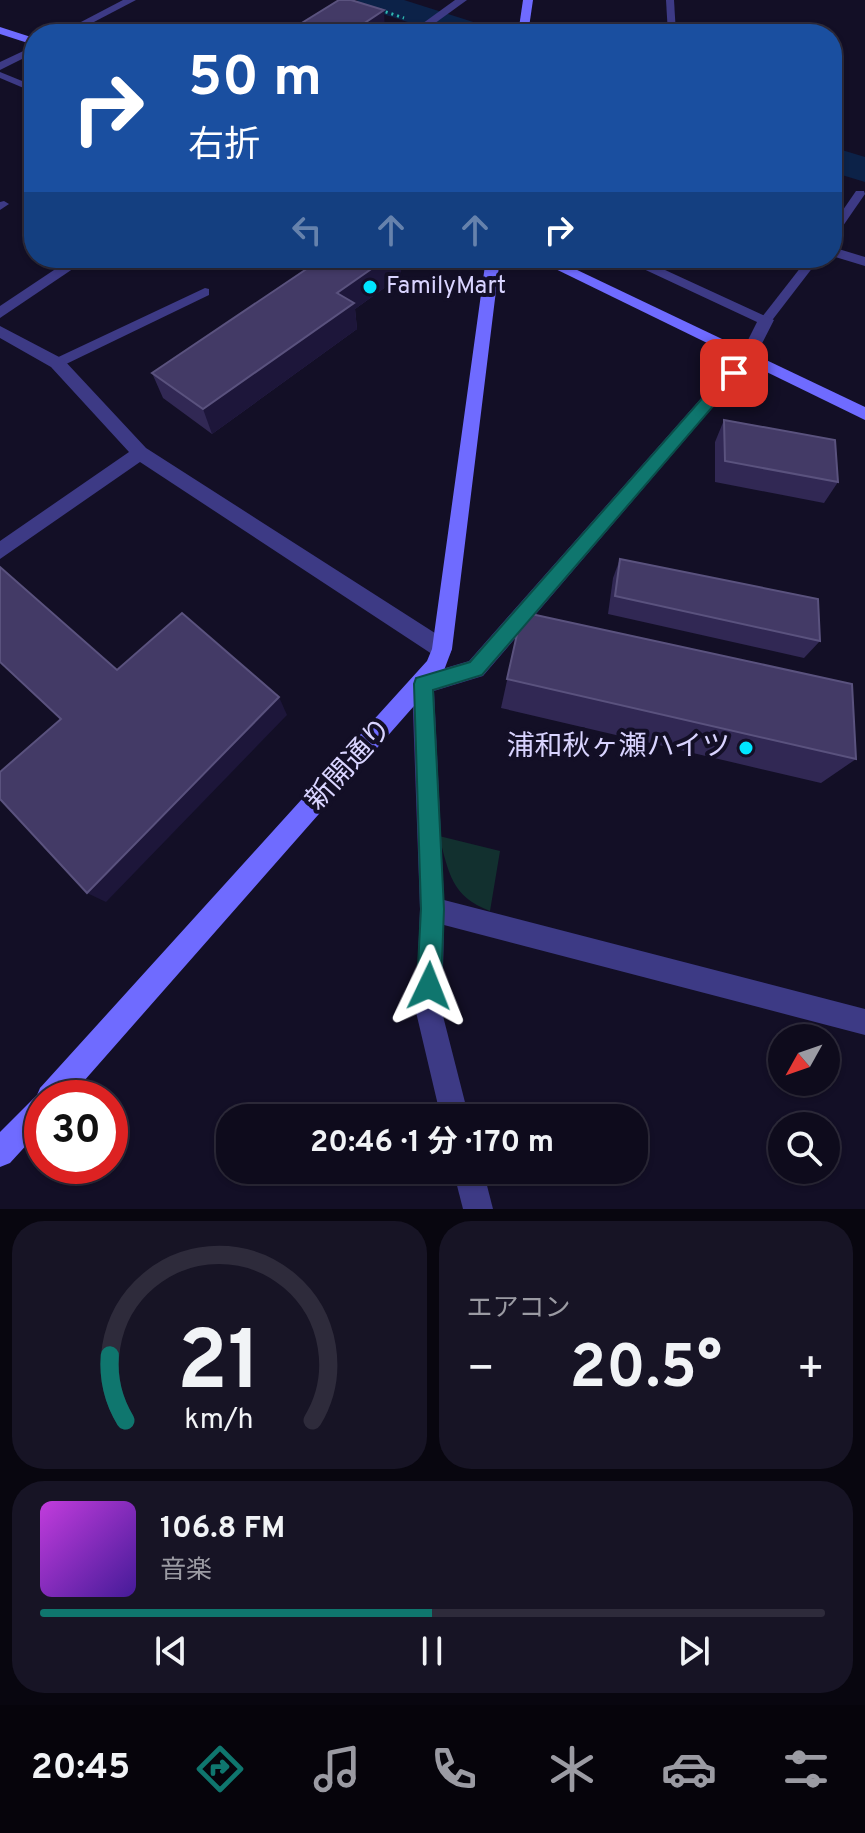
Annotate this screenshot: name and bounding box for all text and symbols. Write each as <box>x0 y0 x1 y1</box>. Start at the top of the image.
text: 50 m <box>188 45 322 115</box>
icon: right <box>56 56 160 160</box>
text: 右折 <box>188 124 260 170</box>
icon: left <box>285 208 329 252</box>
icon: ahead <box>369 208 413 252</box>
icon: ahead <box>453 208 497 252</box>
icon: right <box>537 208 581 252</box>
place label: FamilyMart <box>386 272 506 302</box>
marker: FamilyMart <box>361 278 379 296</box>
pin <box>700 339 768 407</box>
icon: arrive <box>712 351 756 395</box>
street label: 新開通り <box>299 711 401 819</box>
place label: 浦和秋ヶ瀬ハイツ <box>507 730 730 766</box>
marker: 浦和秋ヶ瀬ハイツ <box>737 739 755 757</box>
position arrow <box>387 944 471 1028</box>
north arrow <box>768 1024 840 1096</box>
map controls <box>768 1024 840 1184</box>
speed limit sign: 30 <box>24 1080 128 1184</box>
button: search <box>768 1112 840 1184</box>
text: 20:46 · 1 分 · 170 m <box>310 1125 554 1162</box>
text: エアコン <box>467 1293 571 1326</box>
text: 21 <box>177 1314 261 1419</box>
text: 20.5° <box>570 1333 722 1409</box>
text: − <box>467 1343 495 1399</box>
text: + <box>797 1343 825 1399</box>
text: km/h <box>185 1403 254 1439</box>
text: 106.8 FM <box>160 1511 285 1548</box>
text: 音楽 <box>160 1555 212 1588</box>
icon: previous <box>149 1629 193 1673</box>
icon: pause <box>410 1629 454 1673</box>
icon: next <box>672 1629 716 1673</box>
icon: directions <box>192 1741 248 1797</box>
icon: music <box>309 1741 365 1797</box>
icon: phone <box>426 1741 482 1797</box>
icon: climate <box>544 1741 600 1797</box>
icon: car <box>661 1741 717 1797</box>
icon: filters <box>778 1741 834 1797</box>
text: 20:45 <box>31 1746 130 1792</box>

